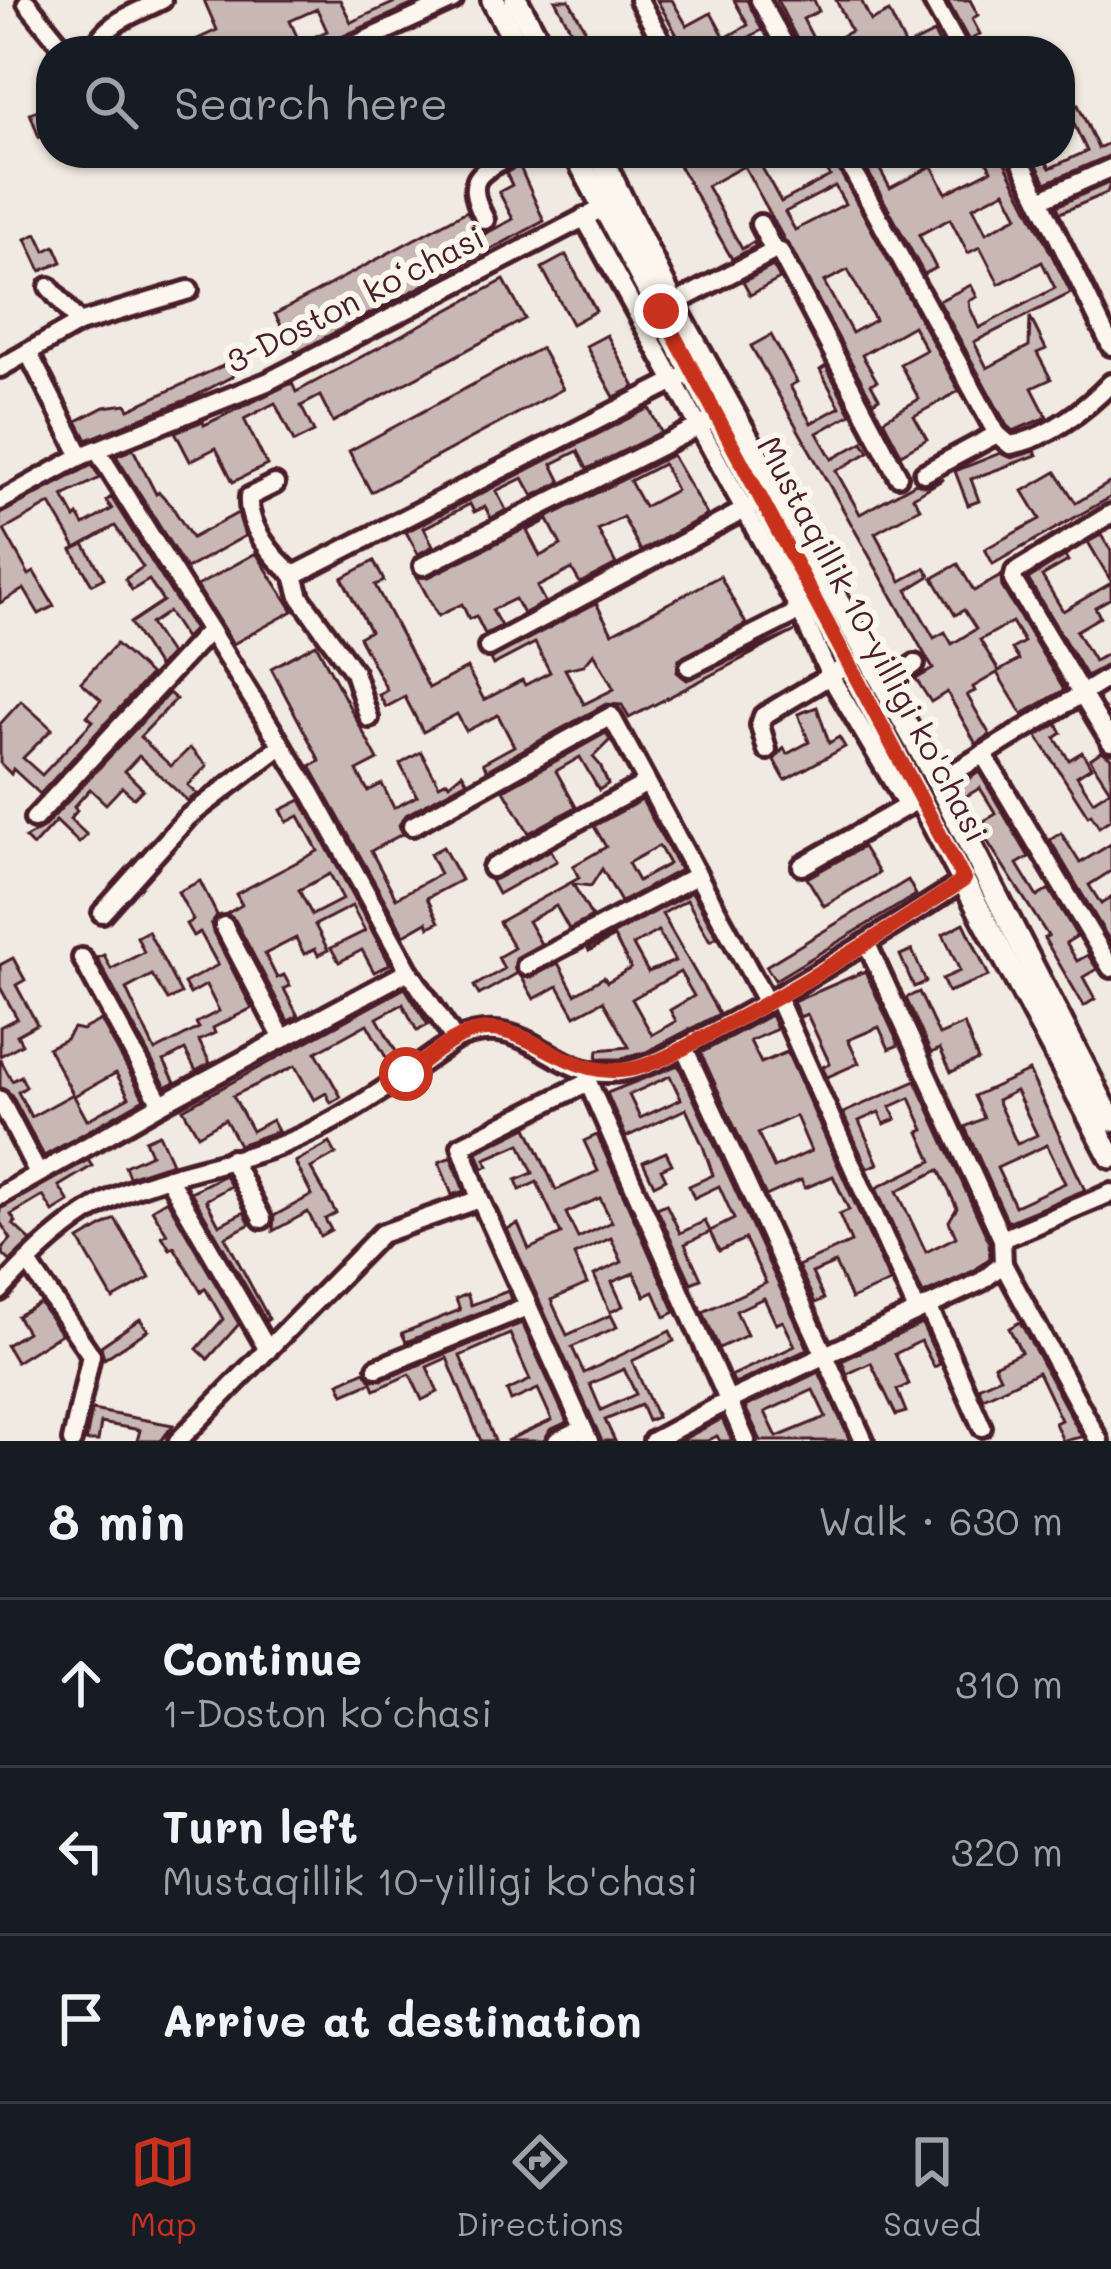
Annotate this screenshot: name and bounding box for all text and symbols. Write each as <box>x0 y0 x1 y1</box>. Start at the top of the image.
search box <box>36 36 1075 168</box>
icon: search <box>78 69 144 135</box>
text: Search here <box>174 73 448 131</box>
street label: 3-Doston koʻchasi <box>218 214 491 381</box>
route end <box>634 284 688 338</box>
street label: Mustaqillik 10-yilligi ko'chasi <box>748 428 1000 849</box>
route start <box>379 1047 433 1101</box>
text: 8 min <box>48 1486 185 1553</box>
text: Walk · 630 m <box>818 1494 1063 1545</box>
text: Continue <box>162 1628 362 1686</box>
icon: ahead <box>48 1650 114 1716</box>
text: 310 m <box>955 1657 1063 1708</box>
text: 1-Doston koʻchasi <box>162 1686 493 1737</box>
text: Turn left <box>162 1796 358 1854</box>
icon: left <box>48 1818 114 1884</box>
text: 320 m <box>951 1825 1063 1876</box>
text: Mustaqillik 10-yilligi ko'chasi <box>162 1854 698 1905</box>
icon: arrive <box>48 1986 114 2052</box>
text: Arrive at destination <box>162 1990 642 2048</box>
tab: Map <box>130 2129 197 2244</box>
tab: Directions <box>456 2129 624 2244</box>
tab: Saved <box>883 2129 981 2244</box>

